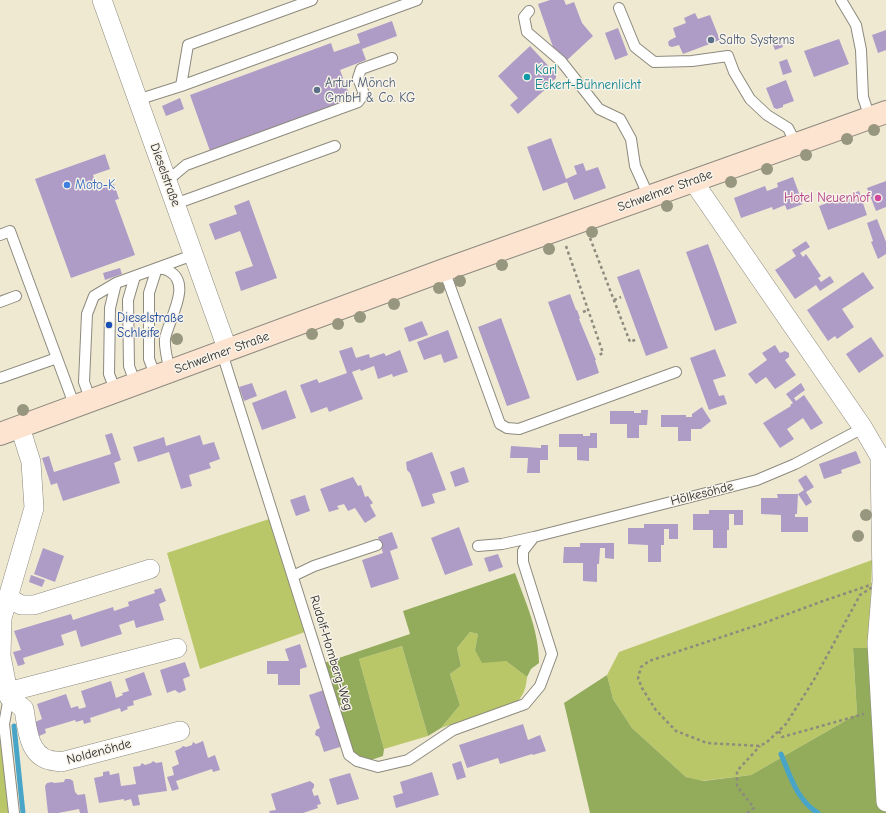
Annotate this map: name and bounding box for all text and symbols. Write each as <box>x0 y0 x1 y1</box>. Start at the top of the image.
place label: Salto Systems <box>719 32 795 48</box>
marker: Salto Systems <box>706 35 716 45</box>
place label: Karl Eckert-Bühnenlicht <box>535 62 641 93</box>
marker: Karl Eckert-Bühnenlicht <box>522 72 532 82</box>
place label: Artur Mönch GmbH & Co. KG <box>325 75 415 106</box>
marker: Artur Mönch GmbH & Co. KG <box>312 85 322 95</box>
street label: Dieselstraße <box>146 141 184 209</box>
street label: Schwelmer Straße <box>615 167 715 215</box>
place label: Moto-K <box>75 177 115 193</box>
marker: Moto-K <box>62 180 72 190</box>
place label: Hotel Neuenhof <box>784 190 870 206</box>
marker: Hotel Neuenhof <box>873 193 883 203</box>
place label: Dieselstraße Schleife <box>117 310 183 341</box>
marker: Dieselstraße Schleife <box>104 320 114 330</box>
street label: Schwelmer Straße <box>172 329 272 377</box>
street label: Hölkesöhde <box>669 479 735 509</box>
street label: Rudolf-Homberg-Weg <box>306 593 356 713</box>
street label: Noldenöhde <box>65 736 133 768</box>

